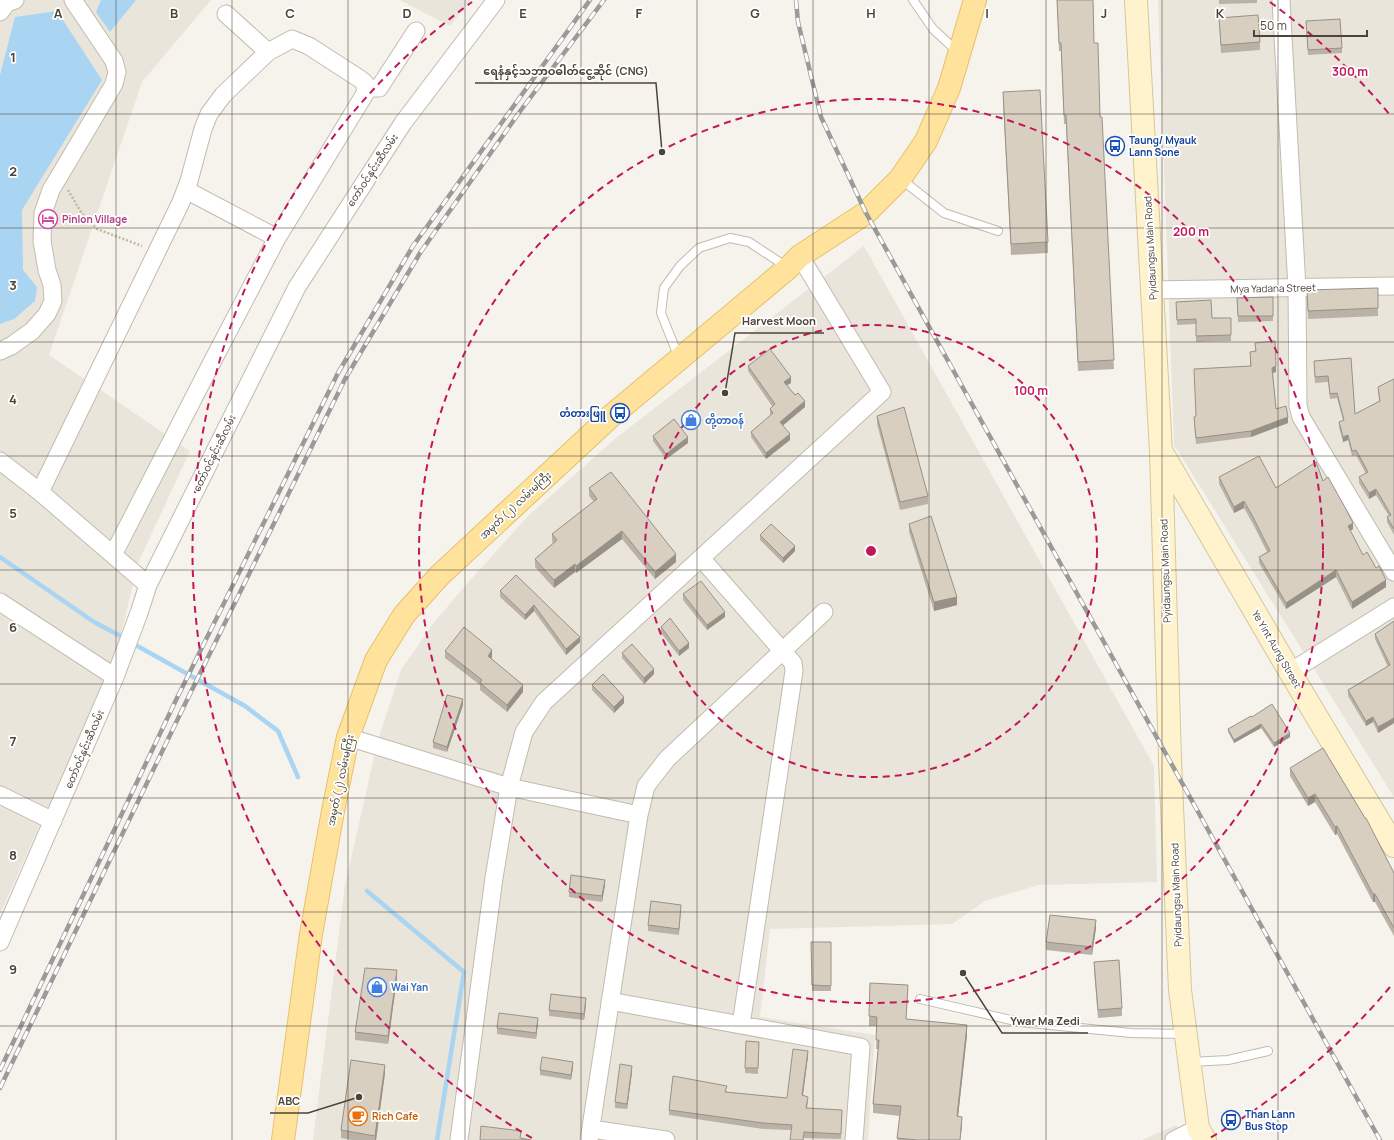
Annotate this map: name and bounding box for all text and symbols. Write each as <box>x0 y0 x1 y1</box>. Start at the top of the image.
text: A <box>54 4 63 22</box>
text: B <box>170 4 178 22</box>
text: C <box>285 4 295 22</box>
text: D <box>402 4 412 22</box>
text: E <box>519 4 527 22</box>
text: F <box>636 4 643 22</box>
text: G <box>750 4 760 22</box>
text: H <box>866 4 876 22</box>
text: I <box>985 4 989 22</box>
text: J <box>1101 4 1107 22</box>
text: K <box>1216 4 1225 22</box>
scale bar <box>1254 12 1367 38</box>
text: 50 m <box>1260 17 1287 34</box>
text: 1 <box>10 48 16 66</box>
callout: ရေနံနှင့်သဘာဝဓါတ်ငွေ့ဆိုင် (CNG) <box>475 60 656 83</box>
text: ရေနံနှင့်သဘာဝဓါတ်ငွေ့ဆိုင် (CNG) <box>483 63 649 81</box>
text: 300 m <box>1332 63 1368 80</box>
street label: တော်ဝင်နှင်းဆီလမ်း <box>343 131 402 210</box>
place label: Taung/ Myauk Lann Sone <box>1129 133 1197 159</box>
bus stop icon: Taung/ Myauk Lann Sone <box>1104 135 1126 157</box>
text: 2 <box>9 162 17 180</box>
street label: Pyidaungsu Main Road <box>1140 196 1160 300</box>
hotel icon: Pinlon Village <box>37 208 59 230</box>
place label: Pinlon Village <box>62 212 127 226</box>
text: 200 m <box>1173 223 1209 240</box>
text: 3 <box>9 276 17 294</box>
street label: Mya Yadana Street <box>1230 280 1316 296</box>
callout: Harvest Moon <box>735 310 824 333</box>
text: Harvest Moon <box>742 313 816 328</box>
text: 100 m <box>1014 382 1048 399</box>
text: 4 <box>9 390 17 408</box>
bus stop icon: တံတားဖြူ <box>609 402 631 424</box>
place label: တံတားဖြူ <box>560 406 607 422</box>
shop icon: တို့တာဝန် <box>680 409 702 431</box>
street label: တော်ဝင်နှင်းဆီလမ်း <box>189 412 241 495</box>
place label: တို့တာဝန် <box>705 413 744 429</box>
street label: အမှတ် (၂) လမ်းမကြီး <box>476 468 555 543</box>
text: 5 <box>9 504 17 522</box>
street label: Pyidaungsu Main Road <box>1156 519 1174 623</box>
centre of rings <box>864 544 878 558</box>
street label: Ye Yint Aung Street <box>1249 607 1305 691</box>
text: 6 <box>9 618 17 636</box>
street label: တော်ဝင်နှင်းဆီလမ်း <box>61 707 109 791</box>
text: 7 <box>10 732 17 750</box>
street label: အမှတ် (၂) လမ်းမကြီး <box>323 733 358 827</box>
street label: Pyidaungsu Main Road <box>1167 843 1185 947</box>
text: 8 <box>9 846 17 864</box>
text: 9 <box>9 960 17 978</box>
shop icon: Wai Yan <box>366 976 388 998</box>
place label: Wai Yan <box>391 980 428 994</box>
callout: Ywar Ma Zedi <box>1002 1010 1088 1033</box>
text: Ywar Ma Zedi <box>1010 1013 1080 1028</box>
callout: ABC <box>270 1090 308 1113</box>
text: ABC <box>278 1093 300 1108</box>
cafe icon: Rich Cafe <box>347 1105 369 1127</box>
place label: Than Lann Bus Stop <box>1245 1107 1295 1133</box>
place label: Rich Cafe <box>372 1109 418 1123</box>
bus stop icon: Than Lann Bus Stop <box>1220 1109 1242 1131</box>

